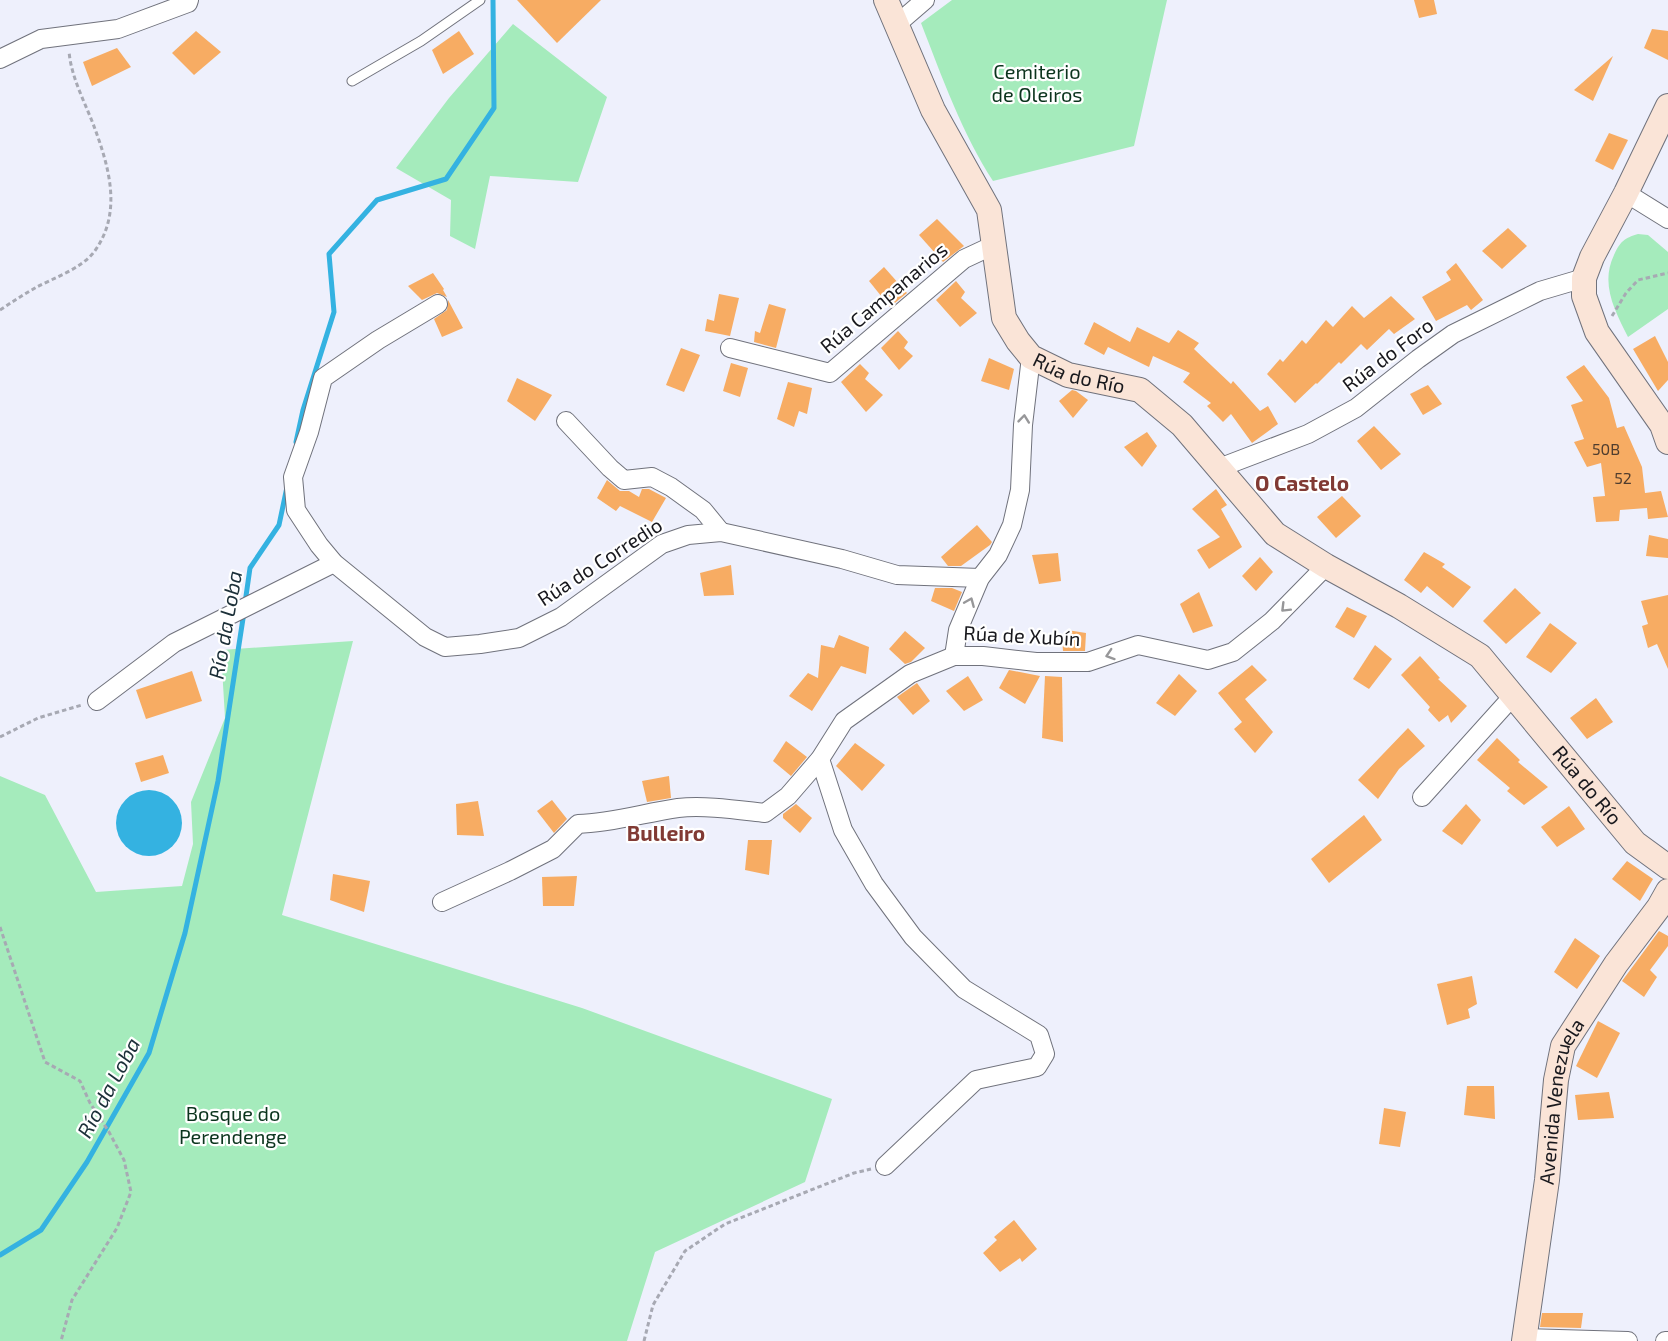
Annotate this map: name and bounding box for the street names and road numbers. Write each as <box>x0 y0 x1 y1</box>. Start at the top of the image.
street label: Rúa Campanarios <box>815 237 952 357</box>
street label: Rúa do Foro <box>1337 312 1438 396</box>
street label: Rúa do Río <box>1029 347 1127 398</box>
street label: Rúa do Corredio <box>533 512 666 610</box>
street label: Rúa de Xubín <box>963 620 1081 650</box>
street label: Rúa do Río <box>1548 740 1628 829</box>
street label: Avenida Venezuela <box>1534 1013 1589 1186</box>

